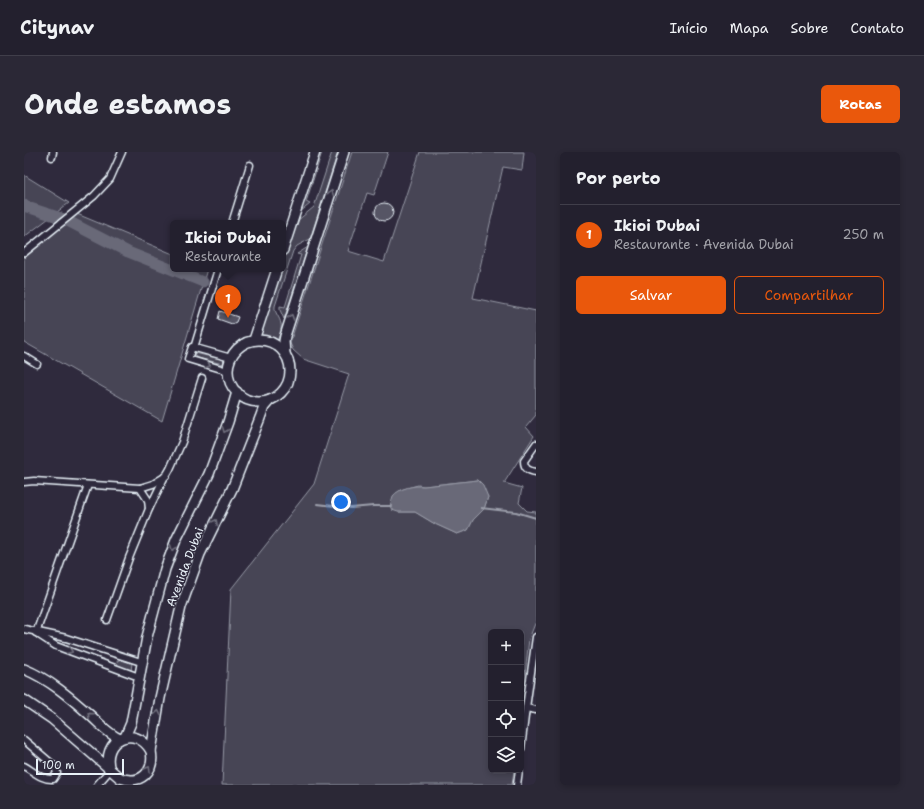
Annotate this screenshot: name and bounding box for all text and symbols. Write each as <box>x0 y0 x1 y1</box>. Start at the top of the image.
text: Citynav <box>20 15 94 40</box>
text: Início <box>669 19 708 37</box>
text: Mapa <box>730 19 769 37</box>
text: Sobre <box>791 19 828 37</box>
text: Contato <box>850 19 904 37</box>
text: Onde estamos <box>24 85 231 123</box>
button: Rotas <box>821 85 900 123</box>
text: Por perto <box>576 167 661 189</box>
one-way arrow <box>326 190 335 197</box>
text: Ikioi Dubai <box>614 216 700 236</box>
popup <box>170 220 286 272</box>
text: 1 <box>586 226 592 243</box>
text: 250 m <box>843 226 884 243</box>
text: Ikioi Dubai <box>185 228 271 248</box>
text: Restaurante · Avenida Dubai <box>614 236 794 253</box>
text: Restaurante <box>185 248 261 265</box>
button: Salvar <box>576 276 726 314</box>
button: Compartilhar <box>734 276 884 314</box>
pin: 1 <box>215 285 241 318</box>
one-way arrow <box>286 313 295 320</box>
one-way arrow <box>204 360 211 369</box>
one-way arrow <box>222 426 230 433</box>
your location <box>331 492 351 512</box>
one-way arrow <box>210 519 218 526</box>
street label: Avenida Dubai <box>163 525 207 609</box>
one-way arrow <box>169 545 177 552</box>
map controls <box>488 629 524 773</box>
button: + <box>488 629 524 665</box>
one-way arrow <box>66 647 73 655</box>
button: − <box>488 665 524 701</box>
button: locate <box>488 701 524 737</box>
one-way arrow <box>153 710 161 716</box>
one-way arrow <box>87 712 95 720</box>
button: layers <box>488 737 524 773</box>
scale bar <box>36 757 124 776</box>
text: 100 m <box>42 758 75 773</box>
one-way arrow <box>144 766 151 773</box>

